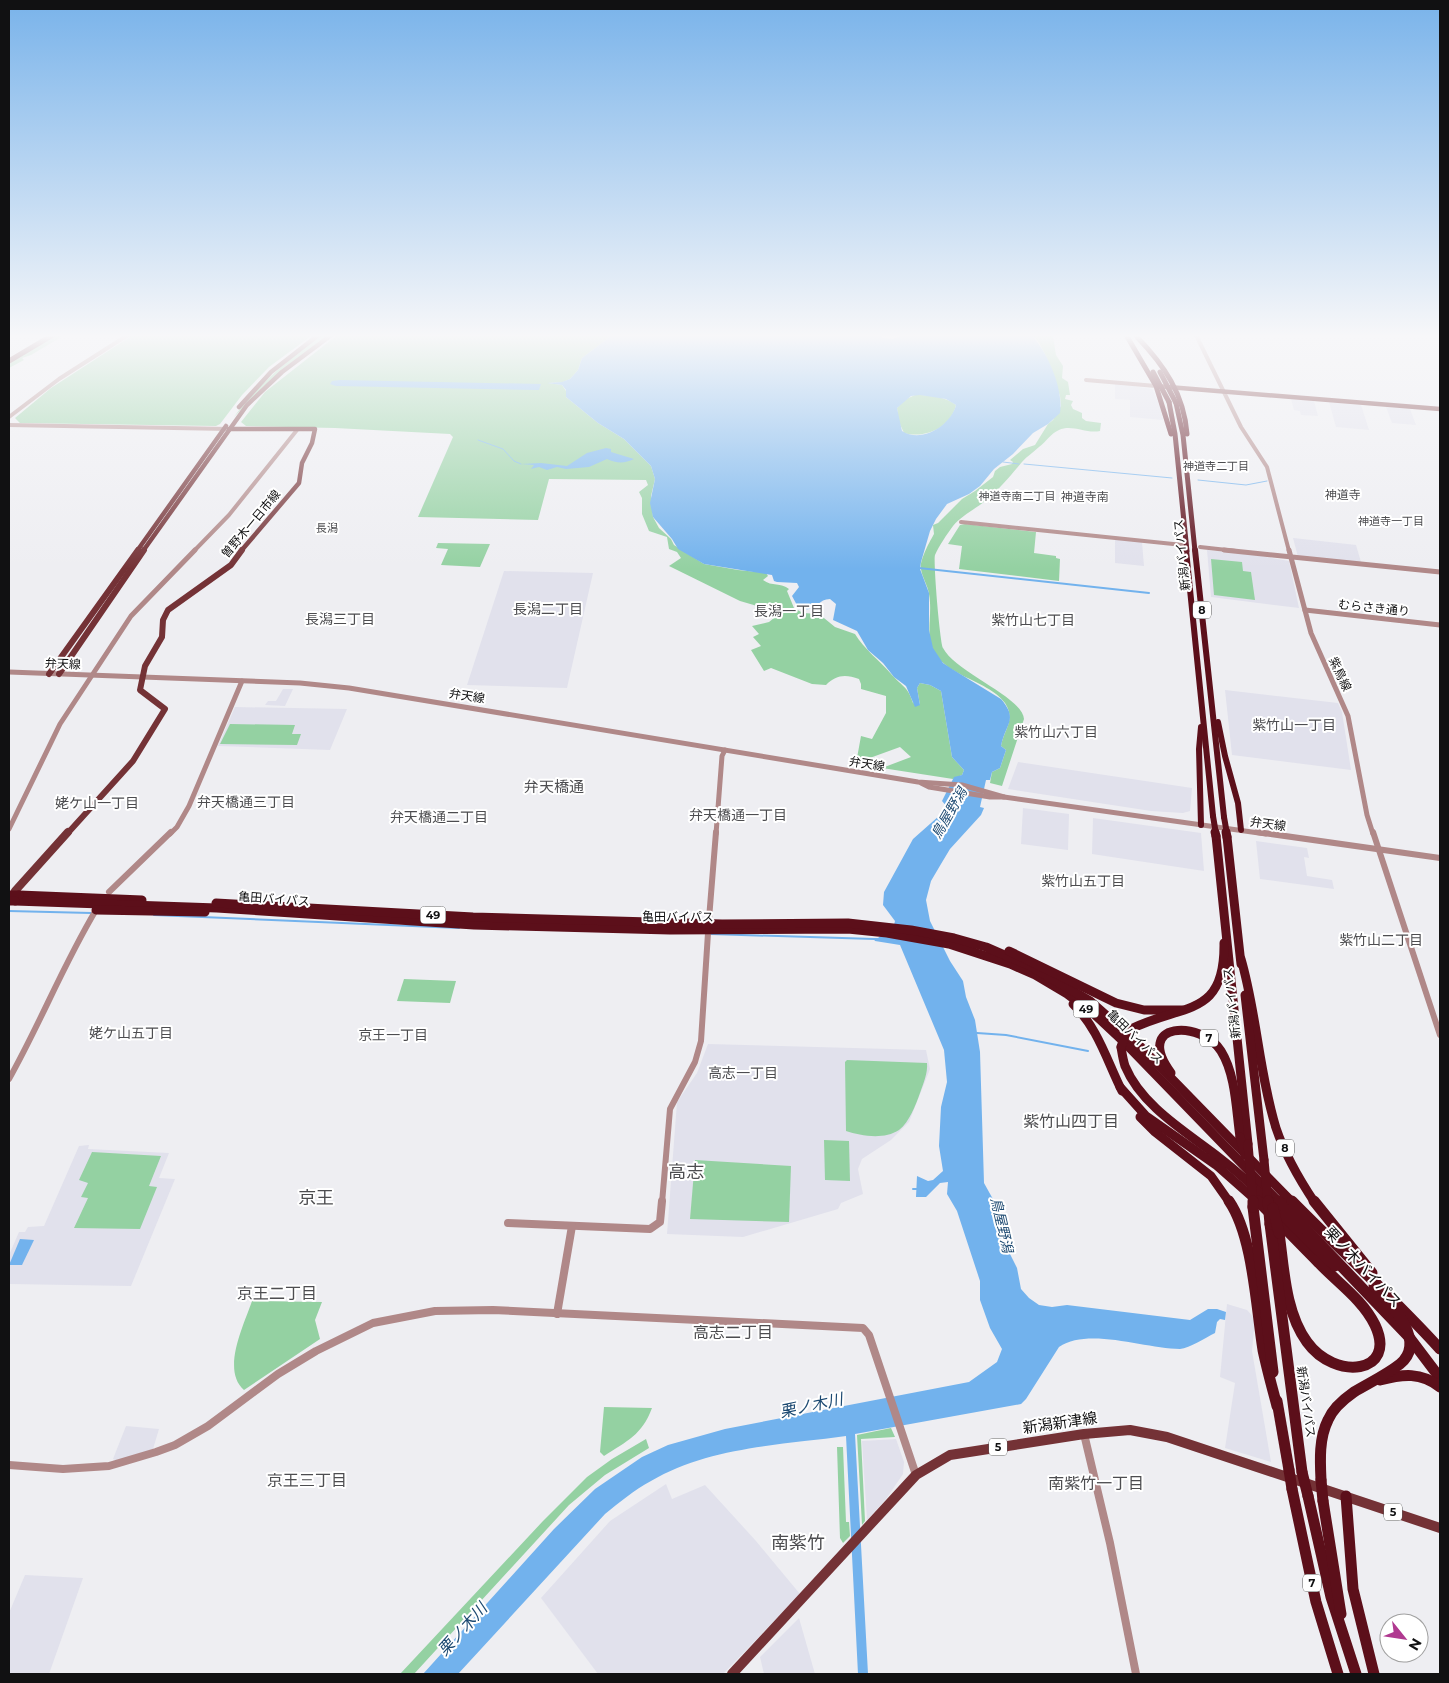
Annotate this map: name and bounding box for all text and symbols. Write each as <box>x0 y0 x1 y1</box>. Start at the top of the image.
district label: 神道寺二丁目 <box>1183 459 1249 473</box>
street label: 曽野木一日市線 <box>218 487 283 561</box>
district label: 神道寺 <box>1325 487 1361 502</box>
district label: 神道寺南二丁目 <box>979 489 1056 503</box>
district label: 神道寺南 <box>1061 489 1109 504</box>
district label: 神道寺一丁目 <box>1358 514 1424 528</box>
street label: 新潟バイパス <box>1170 519 1193 592</box>
district label: 長潟 <box>316 521 338 535</box>
street label: むらさき通り <box>1337 596 1411 619</box>
district label: 長潟二丁目 <box>513 600 583 618</box>
district label: 長潟一丁目 <box>754 602 824 620</box>
road number: 8 <box>1193 602 1211 618</box>
district label: 長潟三丁目 <box>305 610 375 628</box>
district label: 紫竹山七丁目 <box>991 611 1075 629</box>
street label: 紫鳥線 <box>1326 654 1355 693</box>
street label: 弁天線 <box>45 655 81 672</box>
street label: 弁天線 <box>448 685 486 706</box>
district label: 紫竹山一丁目 <box>1252 716 1336 734</box>
district label: 紫竹山六丁目 <box>1014 723 1098 741</box>
street label: 弁天線 <box>848 753 886 774</box>
district label: 弁天橋通 <box>524 777 584 796</box>
water label: 鳥屋野潟 <box>927 783 972 842</box>
district label: 弁天橋通三丁目 <box>197 793 295 811</box>
district label: 姥ケ山一丁目 <box>55 794 139 812</box>
district label: 弁天橋通一丁目 <box>689 806 787 824</box>
district label: 弁天橋通二丁目 <box>390 808 488 826</box>
street label: 弁天線 <box>1249 814 1287 833</box>
district label: 紫竹山五丁目 <box>1041 872 1125 890</box>
street label: 亀田バイパス <box>238 889 310 908</box>
road number: 49 <box>420 906 446 924</box>
street label: 亀田バイパス <box>642 909 714 924</box>
district label: 紫竹山二丁目 <box>1339 931 1423 949</box>
street label: 新潟バイパス <box>1220 967 1243 1040</box>
road number: 49 <box>1074 1001 1098 1018</box>
street label: 亀田バイパス <box>1104 1006 1166 1067</box>
district label: 姥ケ山五丁目 <box>89 1024 173 1042</box>
district label: 京王一丁目 <box>358 1026 428 1044</box>
road number: 7 <box>1200 1030 1218 1046</box>
district label: 高志一丁目 <box>708 1064 778 1082</box>
district label: 紫竹山四丁目 <box>1023 1112 1119 1131</box>
road number: 8 <box>1276 1140 1294 1156</box>
district label: 高志 <box>668 1161 704 1183</box>
district label: 京王 <box>298 1187 334 1209</box>
water label: 鳥屋野潟 <box>987 1196 1018 1256</box>
street label: 栗ノ木バイパス <box>1321 1222 1406 1311</box>
district label: 京王二丁目 <box>237 1284 317 1303</box>
district label: 高志二丁目 <box>693 1323 773 1342</box>
street label: 新潟バイパス <box>1294 1365 1319 1439</box>
water label: 栗ノ木川 <box>778 1389 846 1421</box>
street label: 新潟新津線 <box>1021 1408 1098 1437</box>
road number: 5 <box>989 1438 1007 1455</box>
district label: 京王三丁目 <box>267 1471 347 1490</box>
district label: 南紫竹一丁目 <box>1048 1474 1144 1493</box>
road number: 5 <box>1384 1504 1402 1520</box>
district label: 南紫竹 <box>771 1532 825 1554</box>
road number: 7 <box>1303 1575 1321 1592</box>
water label: 栗ノ木川 <box>434 1598 492 1659</box>
north arrow <box>1379 1613 1429 1663</box>
text: N <box>1405 1635 1426 1654</box>

